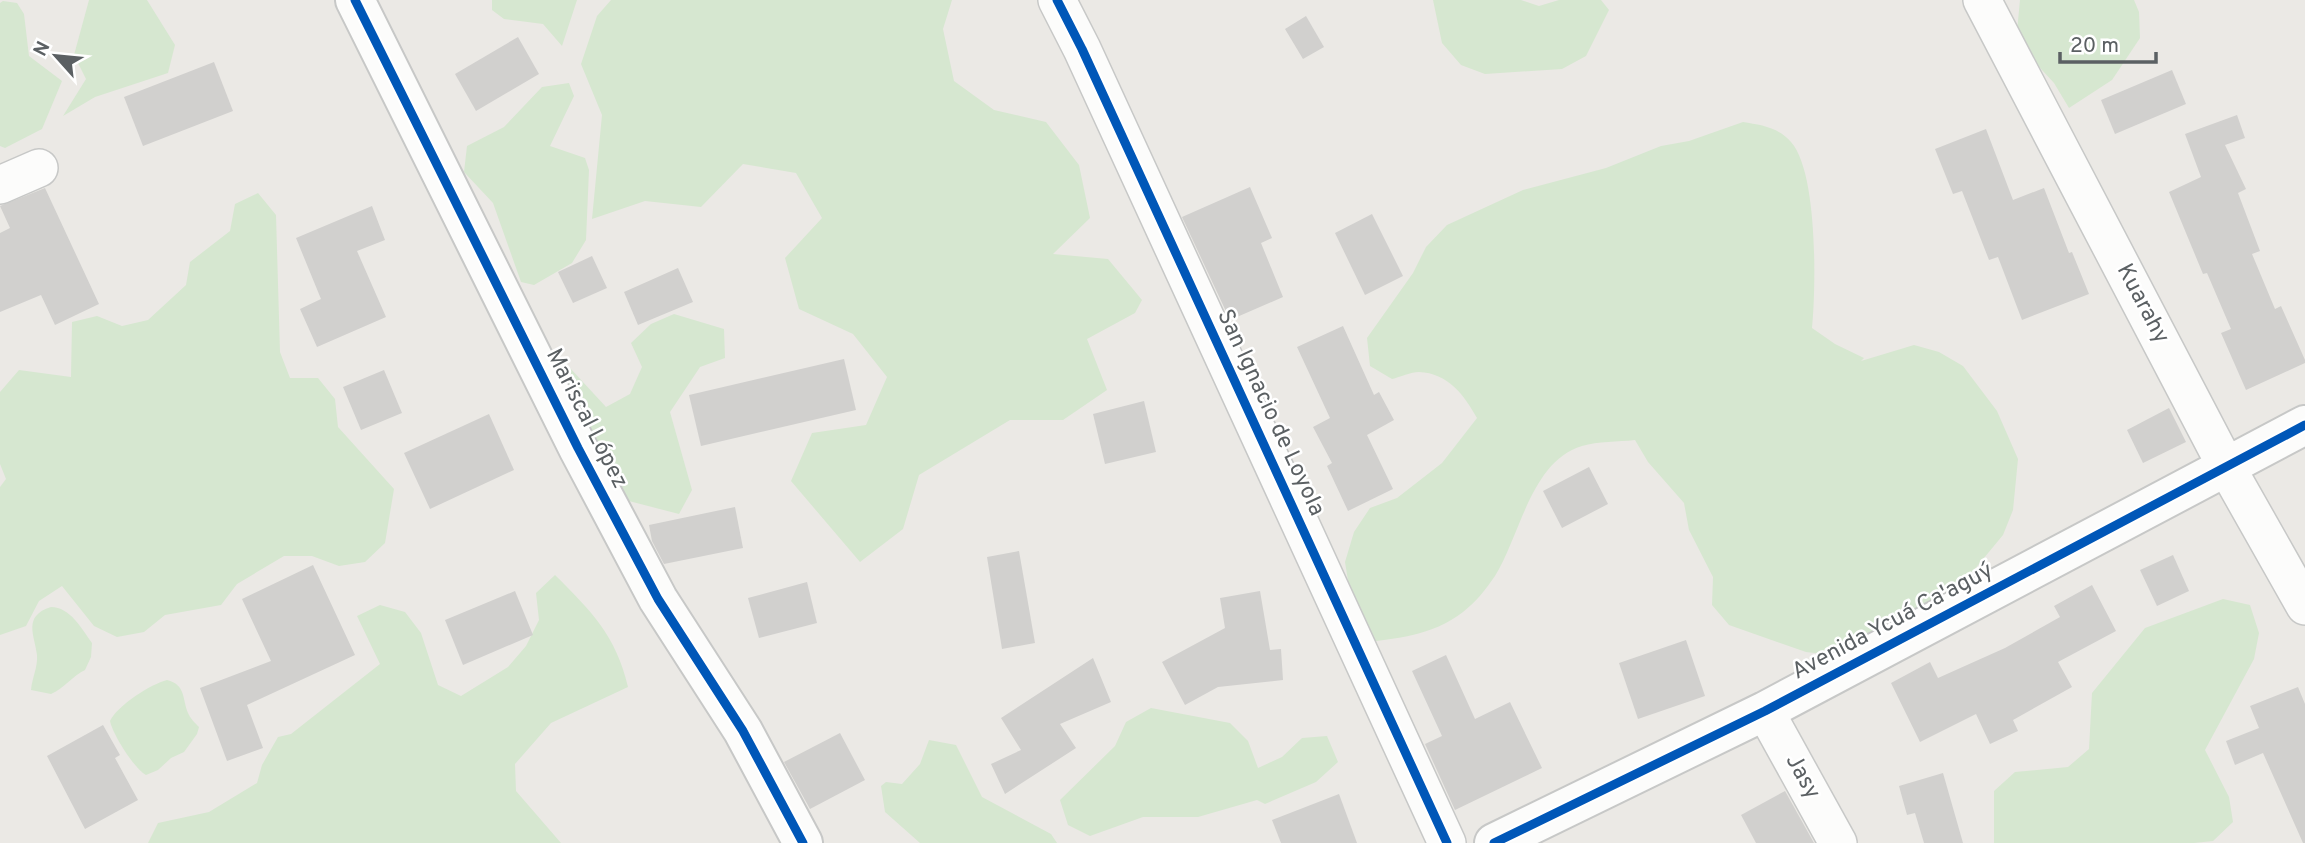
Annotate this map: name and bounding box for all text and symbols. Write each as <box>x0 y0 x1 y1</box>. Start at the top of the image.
north arrow <box>21 21 91 91</box>
scale bar <box>2060 21 2156 65</box>
text: 20 m <box>2070 33 2119 60</box>
text: N <box>29 38 56 61</box>
street label: Kuarahy <box>2109 259 2175 349</box>
street label: San Ignacio de Loyola <box>1209 305 1331 521</box>
street label: Mariscal López <box>538 344 634 494</box>
street label: Avenida Ycuá Ca'aguý <box>1787 557 1999 687</box>
street label: Jasy <box>1778 749 1826 805</box>

